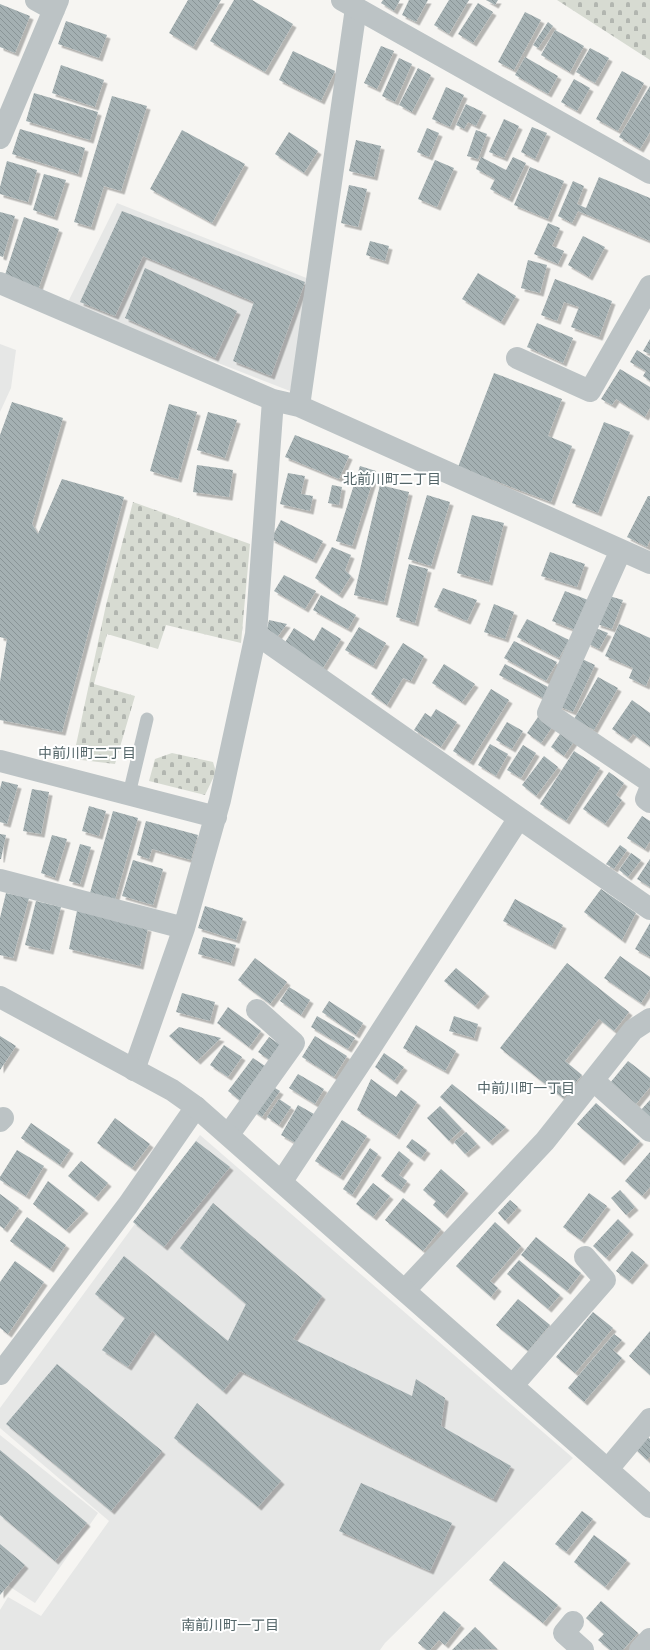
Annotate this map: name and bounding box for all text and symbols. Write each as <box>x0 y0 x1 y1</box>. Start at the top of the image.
district label: 北前川町二丁目 <box>343 471 441 487</box>
district label: 中前川町二丁目 <box>38 745 136 761</box>
district label: 中前川町一丁目 <box>477 1080 575 1096</box>
district label: 南前川町一丁目 <box>181 1617 279 1633</box>

